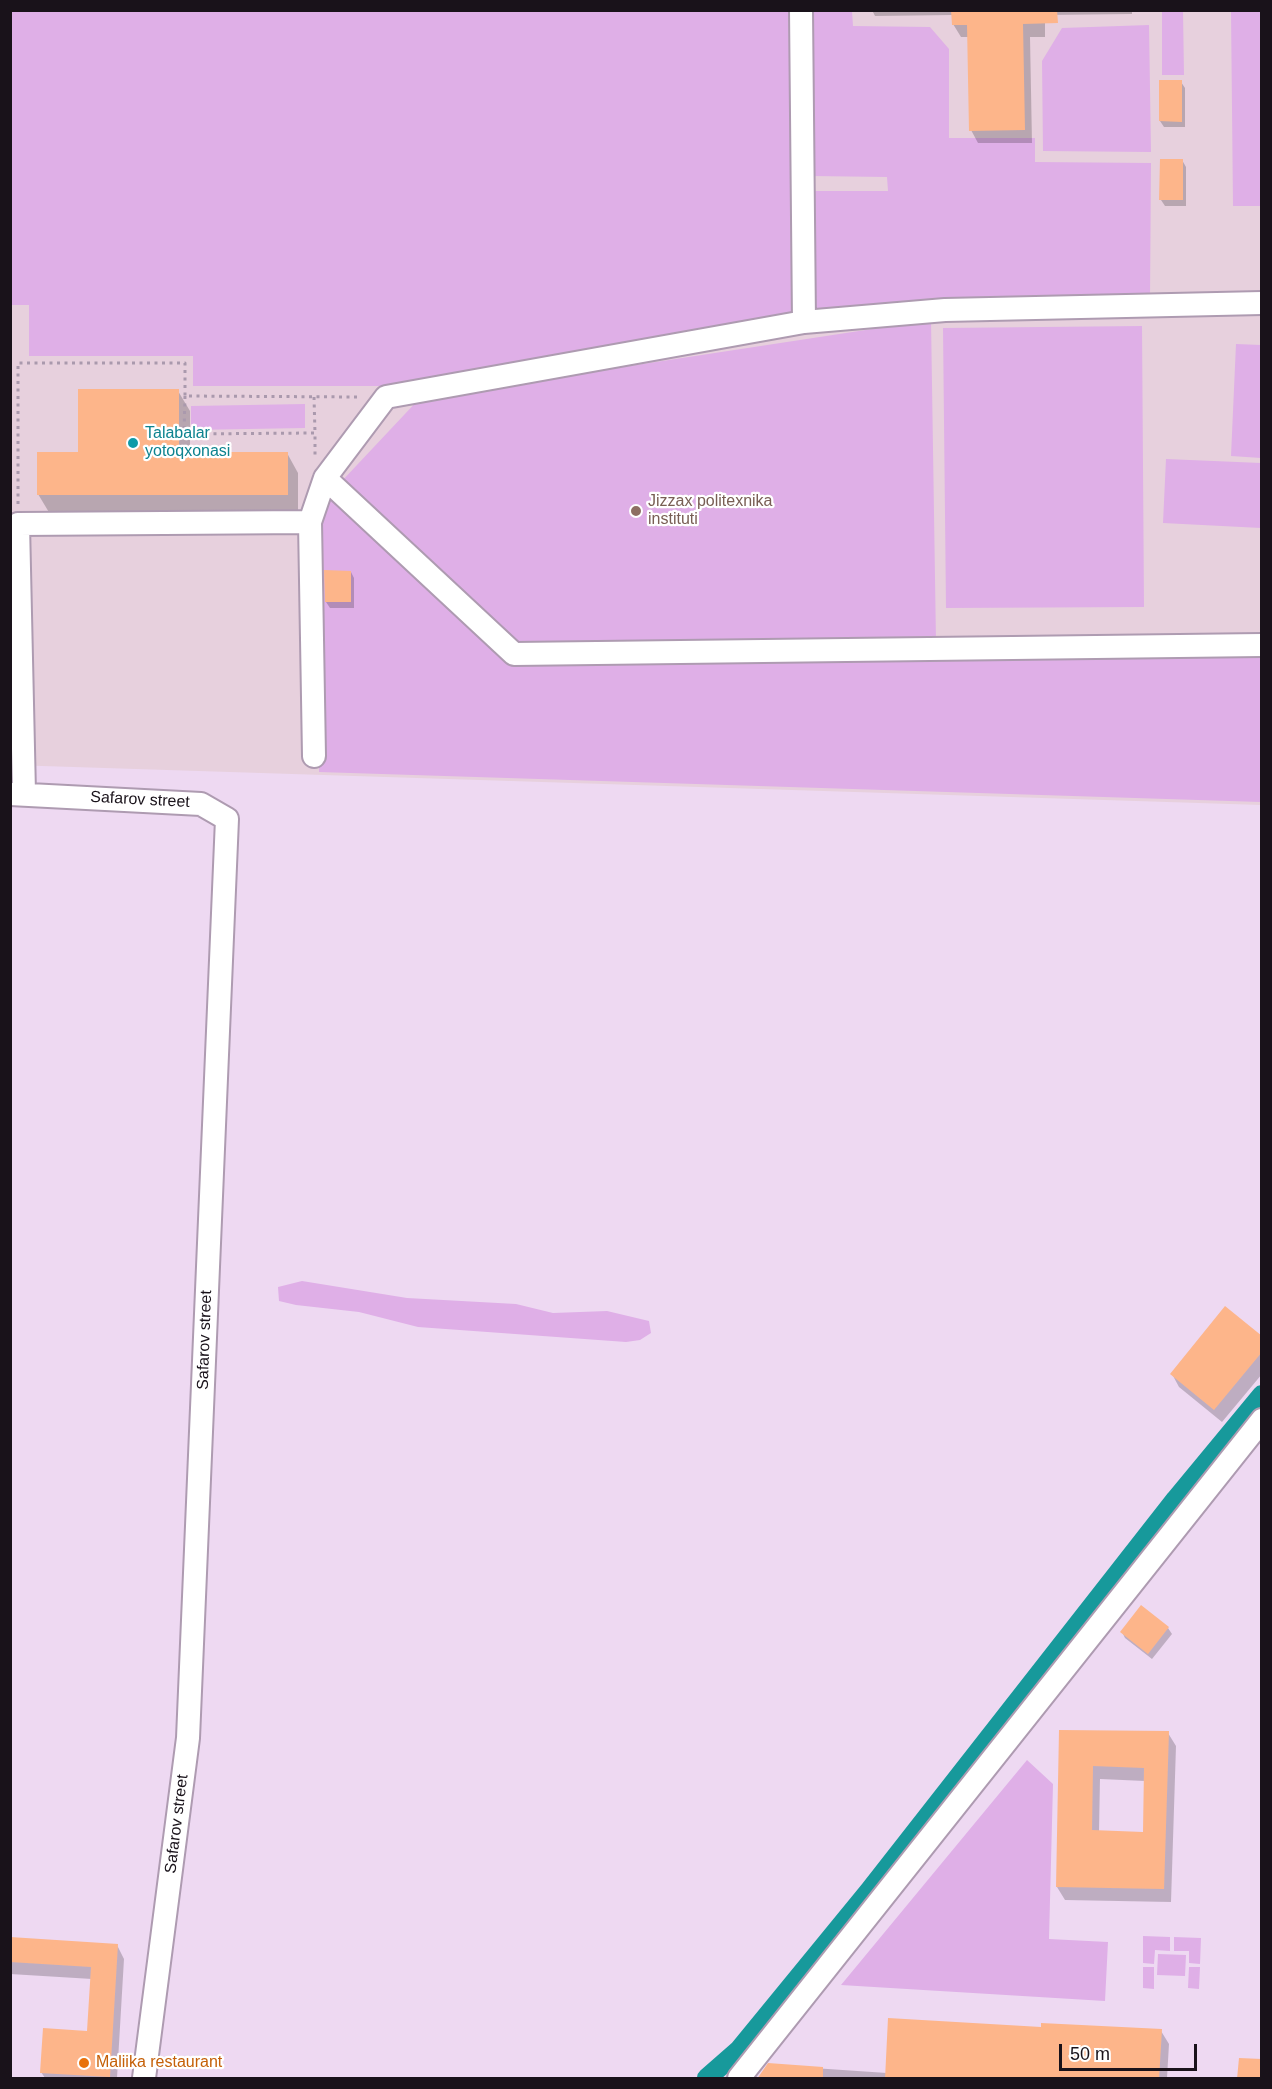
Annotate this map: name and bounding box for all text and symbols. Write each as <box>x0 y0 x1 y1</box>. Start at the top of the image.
place label: Talabalar yotoqxonasi <box>145 424 230 462</box>
marker: Talabalar yotoqxonasi <box>126 436 140 450</box>
place label: Jizzax politexnika instituti <box>648 492 772 530</box>
marker: Jizzax politexnika instituti <box>629 504 643 518</box>
street label: Safarov street <box>90 788 190 812</box>
street label: Safarov street <box>194 1290 216 1390</box>
street label: Safarov street <box>161 1773 193 1875</box>
scale bar <box>1062 2032 1200 2070</box>
text: 50 m <box>1070 2044 1110 2064</box>
place label: Maliika restaurant <box>96 2053 222 2073</box>
marker: Maliika restaurant <box>77 2056 91 2070</box>

